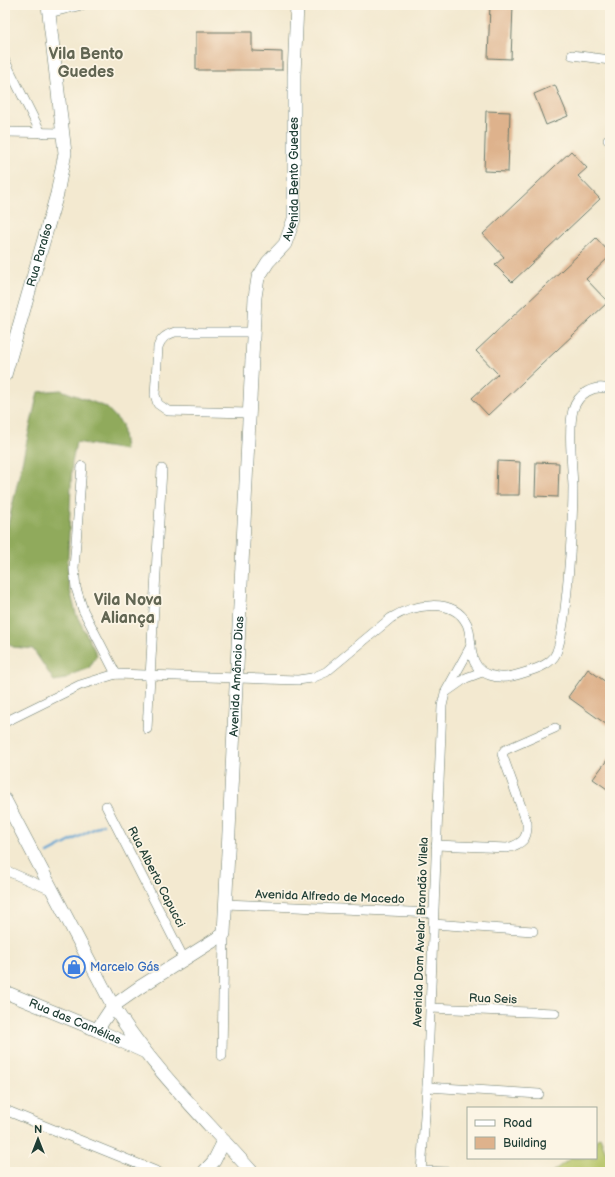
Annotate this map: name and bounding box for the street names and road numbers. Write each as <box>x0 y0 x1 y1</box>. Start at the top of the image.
street label: Avenida Bento Guedes <box>279 117 302 243</box>
street label: Rua Paraíso <box>23 221 56 288</box>
street label: Avenida Amâncio Dias <box>226 616 247 737</box>
street label: Rua Alberto Capucci <box>124 824 188 930</box>
street label: Avenida Dom Avelar Brandão Vilela <box>410 837 432 1027</box>
street label: Avenida Alfredo de Macedo <box>255 887 405 907</box>
street label: Rua Seis <box>469 991 517 1007</box>
street label: Rua das Camélias <box>27 995 124 1048</box>

